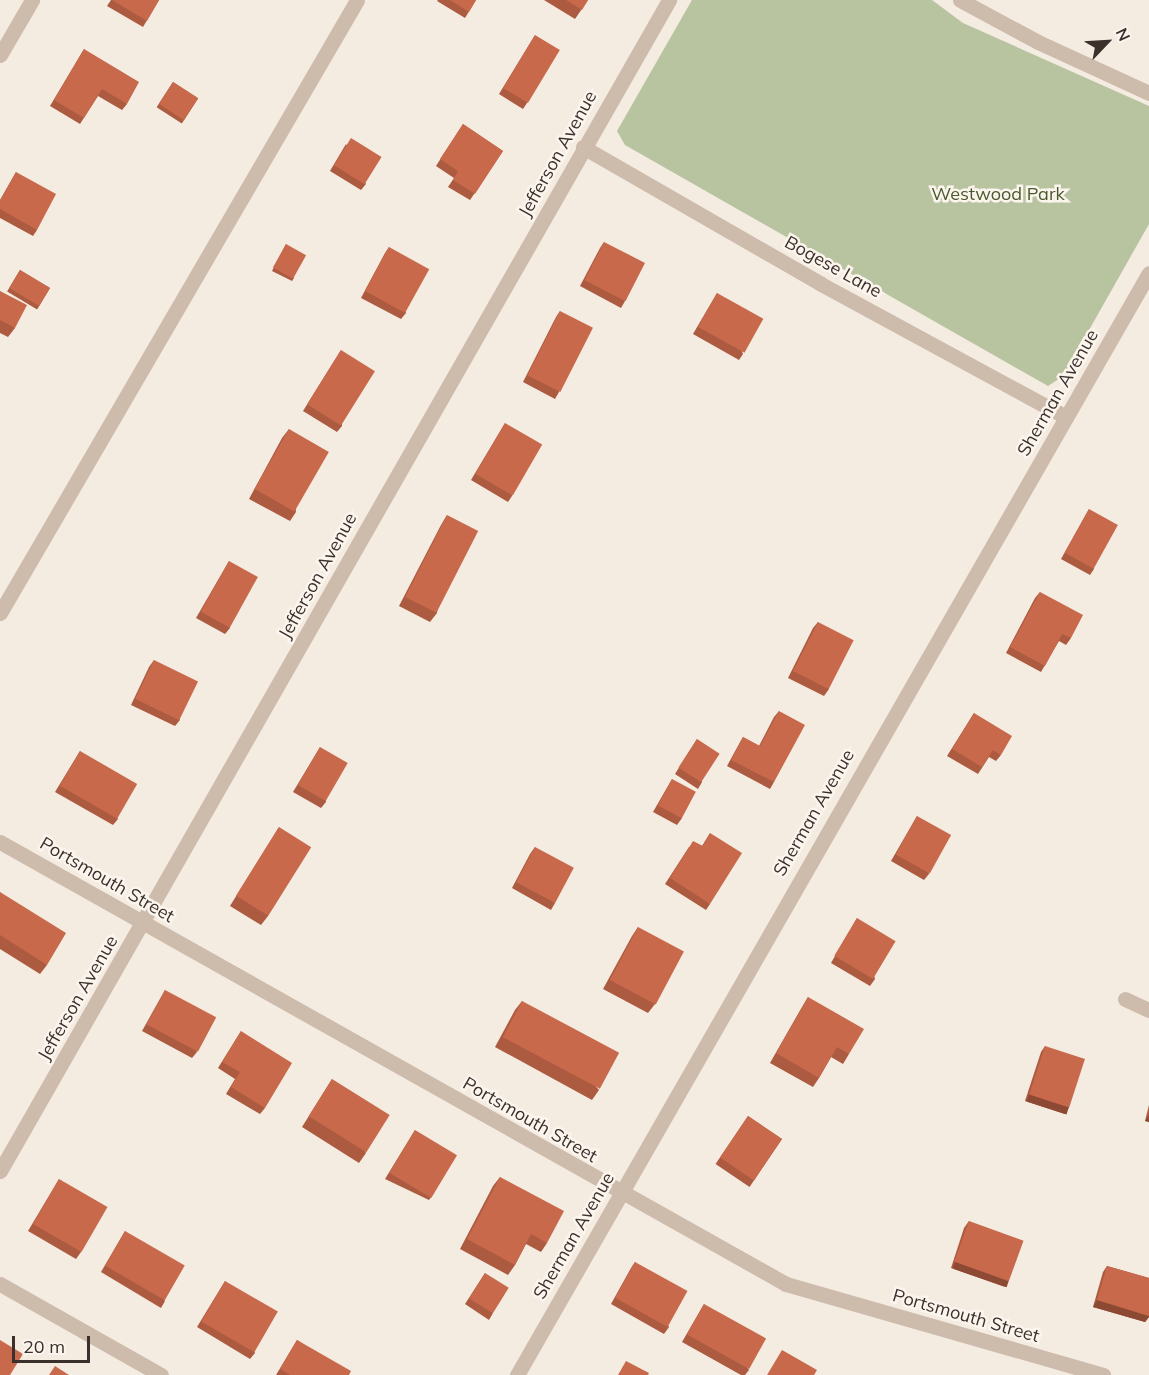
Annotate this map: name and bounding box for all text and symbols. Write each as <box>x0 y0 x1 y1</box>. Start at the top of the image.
north arrow <box>1077 12 1137 72</box>
text: N <box>1112 25 1135 44</box>
street label: Jefferson Avenue <box>514 87 602 221</box>
park label: Westwood Park <box>931 183 1065 205</box>
street label: Bogese Lane <box>781 231 885 303</box>
street label: Sherman Avenue <box>1013 326 1103 460</box>
street label: Jefferson Avenue <box>274 509 362 643</box>
street label: Sherman Avenue <box>769 746 859 880</box>
street label: Portsmouth Street <box>36 833 178 927</box>
street label: Jefferson Avenue <box>33 932 123 1064</box>
street label: Portsmouth Street <box>459 1073 601 1167</box>
street label: Sherman Avenue <box>529 1169 619 1303</box>
street label: Portsmouth Street <box>890 1285 1042 1347</box>
scale bar <box>15 1324 93 1362</box>
text: 20 m <box>23 1335 65 1358</box>

